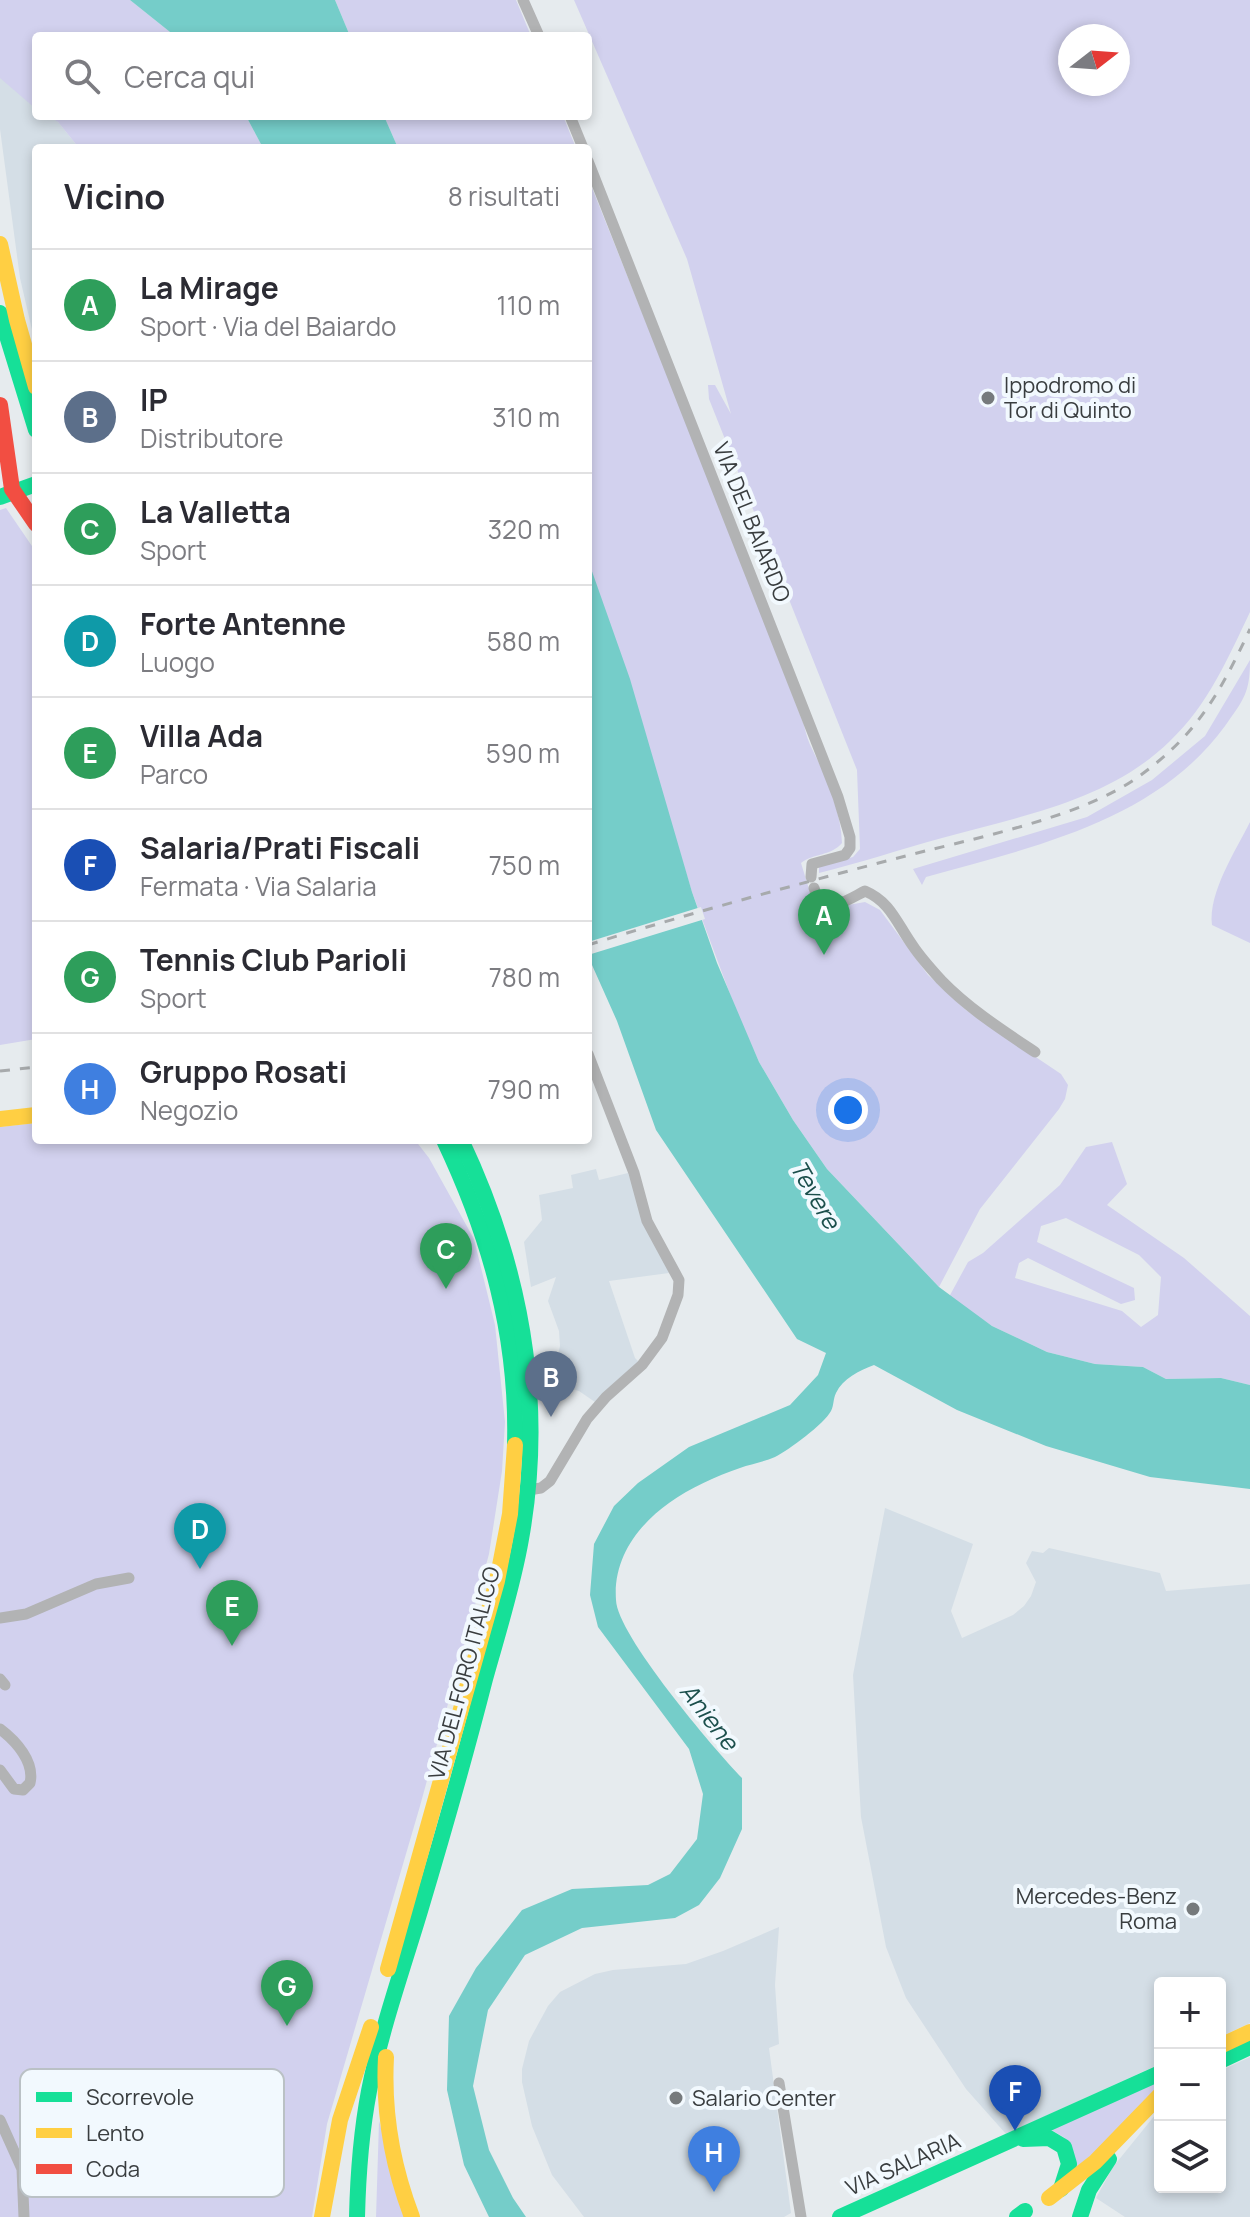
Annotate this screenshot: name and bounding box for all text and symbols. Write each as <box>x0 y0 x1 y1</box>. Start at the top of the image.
north arrow <box>1058 24 1130 96</box>
search box <box>32 32 592 120</box>
icon: search <box>60 54 104 98</box>
text: Cerca qui <box>124 56 255 97</box>
text: Vicino <box>64 173 165 219</box>
text: 8 risultati <box>448 178 560 214</box>
text: La Mirage <box>140 267 279 308</box>
text: A <box>81 287 99 323</box>
text: 110 m <box>497 287 560 323</box>
text: Sport · Via del Baiardo <box>140 308 396 344</box>
place label: Ippodromo di Tor di Quinto <box>1004 370 1136 425</box>
text: IP <box>140 379 168 420</box>
marker: Ippodromo di Tor di Quinto <box>979 389 997 407</box>
text: B <box>82 399 98 435</box>
text: 310 m <box>492 399 560 435</box>
text: Distributore <box>140 420 283 456</box>
street label: VIA DEL BAIARDO <box>706 438 798 606</box>
text: La Valletta <box>140 491 291 532</box>
text: C <box>80 511 100 547</box>
text: 320 m <box>488 511 560 547</box>
text: Sport <box>140 532 207 568</box>
text: Forte Antenne <box>140 603 346 644</box>
text: D <box>81 623 99 659</box>
text: 580 m <box>487 623 560 659</box>
text: Luogo <box>140 644 215 680</box>
text: Villa Ada <box>140 715 263 756</box>
text: E <box>82 735 98 771</box>
text: 590 m <box>486 735 560 771</box>
text: Parco <box>140 756 208 792</box>
text: Salaria/Prati Fiscali <box>140 827 420 868</box>
text: F <box>83 847 97 883</box>
text: 750 m <box>489 847 560 883</box>
text: Fermata · Via Salaria <box>140 868 377 904</box>
pin: A <box>798 889 850 955</box>
text: Tennis Club Parioli <box>140 939 407 980</box>
text: G <box>80 959 100 995</box>
text: 780 m <box>489 959 560 995</box>
text: Sport <box>140 980 207 1016</box>
text: Gruppo Rosati <box>140 1051 347 1092</box>
text: H <box>81 1071 99 1107</box>
text: 790 m <box>488 1071 560 1107</box>
your location <box>828 1090 868 1130</box>
text: Negozio <box>140 1092 238 1128</box>
water label: Tevere <box>783 1154 850 1236</box>
pin: C <box>420 1223 472 1289</box>
pin: B <box>525 1351 577 1417</box>
pin: D <box>174 1503 226 1569</box>
street label: VIA DEL FORO ITALICO <box>421 1563 507 1783</box>
pin: E <box>206 1580 258 1646</box>
water label: Aniene <box>673 1676 748 1758</box>
place label: Mercedes-Benz Roma <box>1016 1881 1177 1936</box>
marker: Mercedes-Benz Roma <box>1184 1900 1202 1918</box>
pin: G <box>261 1960 313 2026</box>
map controls <box>1154 1977 1226 2193</box>
button: + <box>1154 1977 1226 2049</box>
button: − <box>1154 2049 1226 2121</box>
pin: F <box>989 2065 1041 2131</box>
legend <box>20 2069 284 2197</box>
text: Scorrevole <box>86 2082 194 2112</box>
place label: Salario Center <box>692 2083 836 2113</box>
marker: Salario Center <box>667 2089 685 2107</box>
text: Lento <box>86 2118 144 2148</box>
button: layers <box>1154 2121 1226 2193</box>
street label: VIA SALARIA <box>841 2125 965 2203</box>
pin: H <box>688 2126 740 2192</box>
text: Coda <box>86 2154 140 2184</box>

